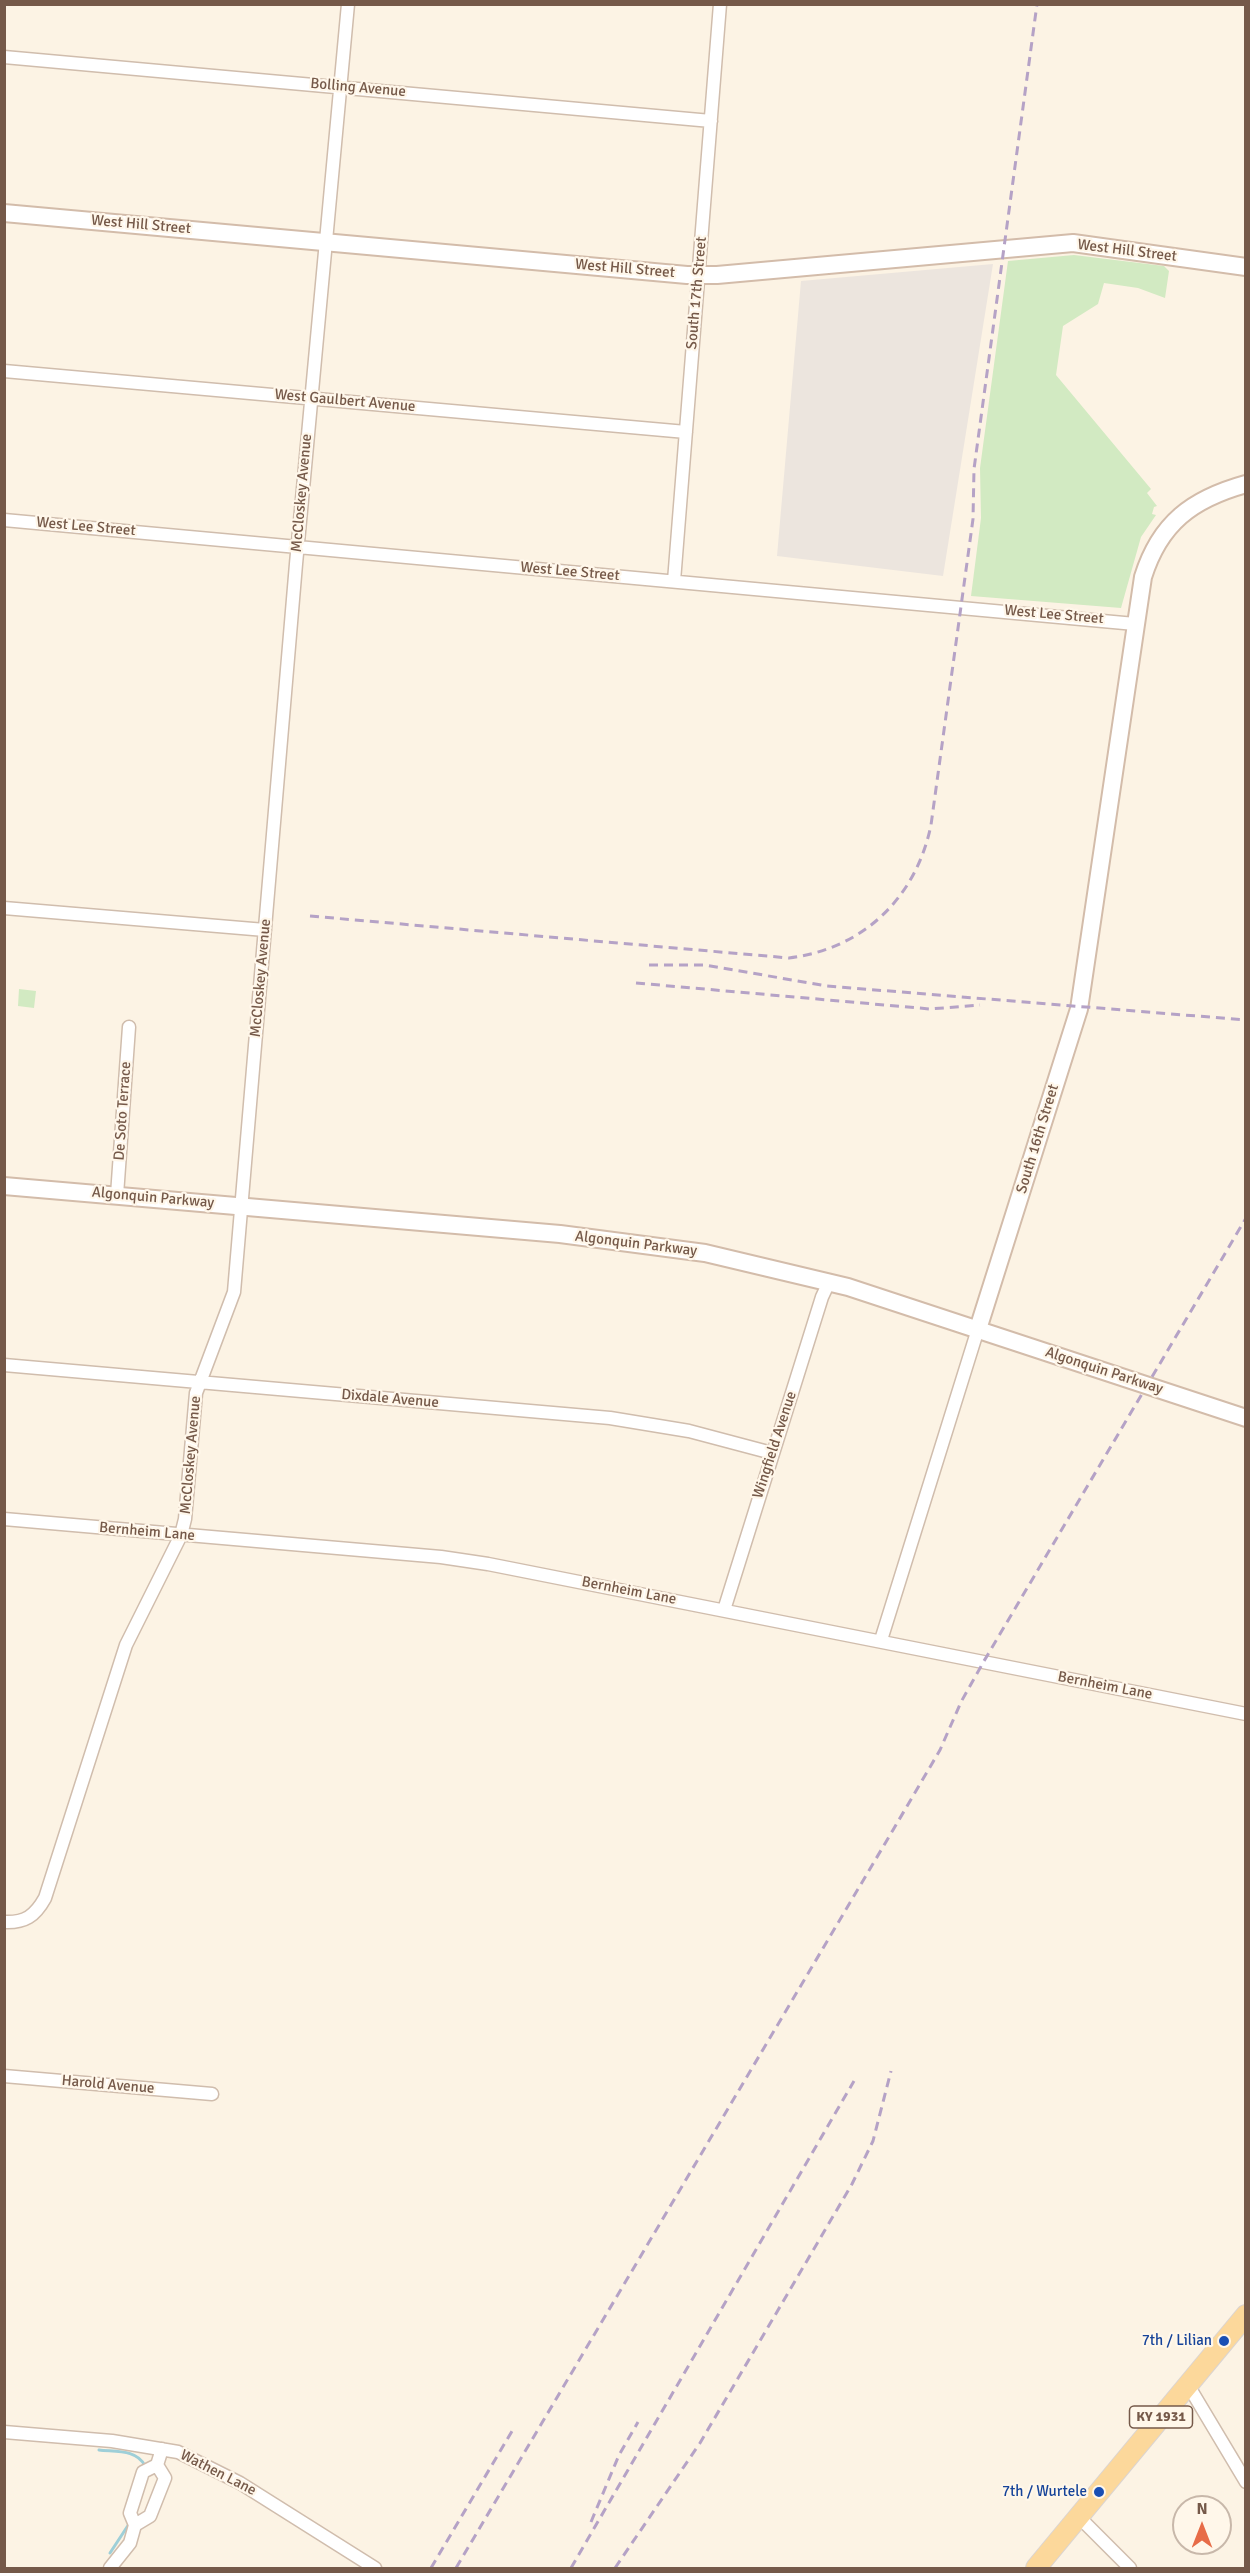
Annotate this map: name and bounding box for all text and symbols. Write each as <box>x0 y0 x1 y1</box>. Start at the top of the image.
street label: Bolling Avenue <box>309 75 407 101</box>
street label: West Hill Street <box>90 212 192 238</box>
street label: South 17th Street <box>683 236 711 350</box>
street label: West Hill Street <box>1076 236 1178 266</box>
street label: West Hill Street <box>574 256 676 282</box>
street label: West Gaulbert Avenue <box>274 386 416 416</box>
street label: McCloskey Avenue <box>288 433 316 553</box>
street label: West Lee Street <box>36 514 136 540</box>
street label: West Lee Street <box>520 559 620 585</box>
street label: West Lee Street <box>1004 602 1104 628</box>
street label: McCloskey Avenue <box>247 918 275 1038</box>
street label: De Soto Terrace <box>111 1061 135 1161</box>
street label: South 16th Street <box>1013 1082 1063 1196</box>
street label: Algonquin Parkway <box>91 1184 215 1212</box>
street label: Algonquin Parkway <box>574 1228 698 1260</box>
street label: Algonquin Parkway <box>1043 1343 1165 1399</box>
street label: Dixdale Avenue <box>340 1386 440 1412</box>
street label: Wingfield Avenue <box>749 1389 801 1501</box>
street label: McCloskey Avenue <box>177 1395 205 1515</box>
street label: Bernheim Lane <box>98 1519 196 1545</box>
street label: Bernheim Lane <box>580 1573 678 1609</box>
street label: Bernheim Lane <box>1056 1668 1154 1704</box>
street label: Harold Avenue <box>61 2072 155 2098</box>
place label: 7th / Lilian <box>1142 2332 1212 2350</box>
marker: 7th / Lilian <box>1217 2334 1231 2348</box>
road number: KY 1931 <box>1130 2406 1192 2428</box>
street label: Wathen Lane <box>177 2446 259 2500</box>
place label: 7th / Wurtele <box>1002 2483 1087 2501</box>
marker: 7th / Wurtele <box>1092 2485 1106 2499</box>
north arrow <box>1172 2495 1232 2555</box>
text: N <box>1196 2499 1208 2519</box>

